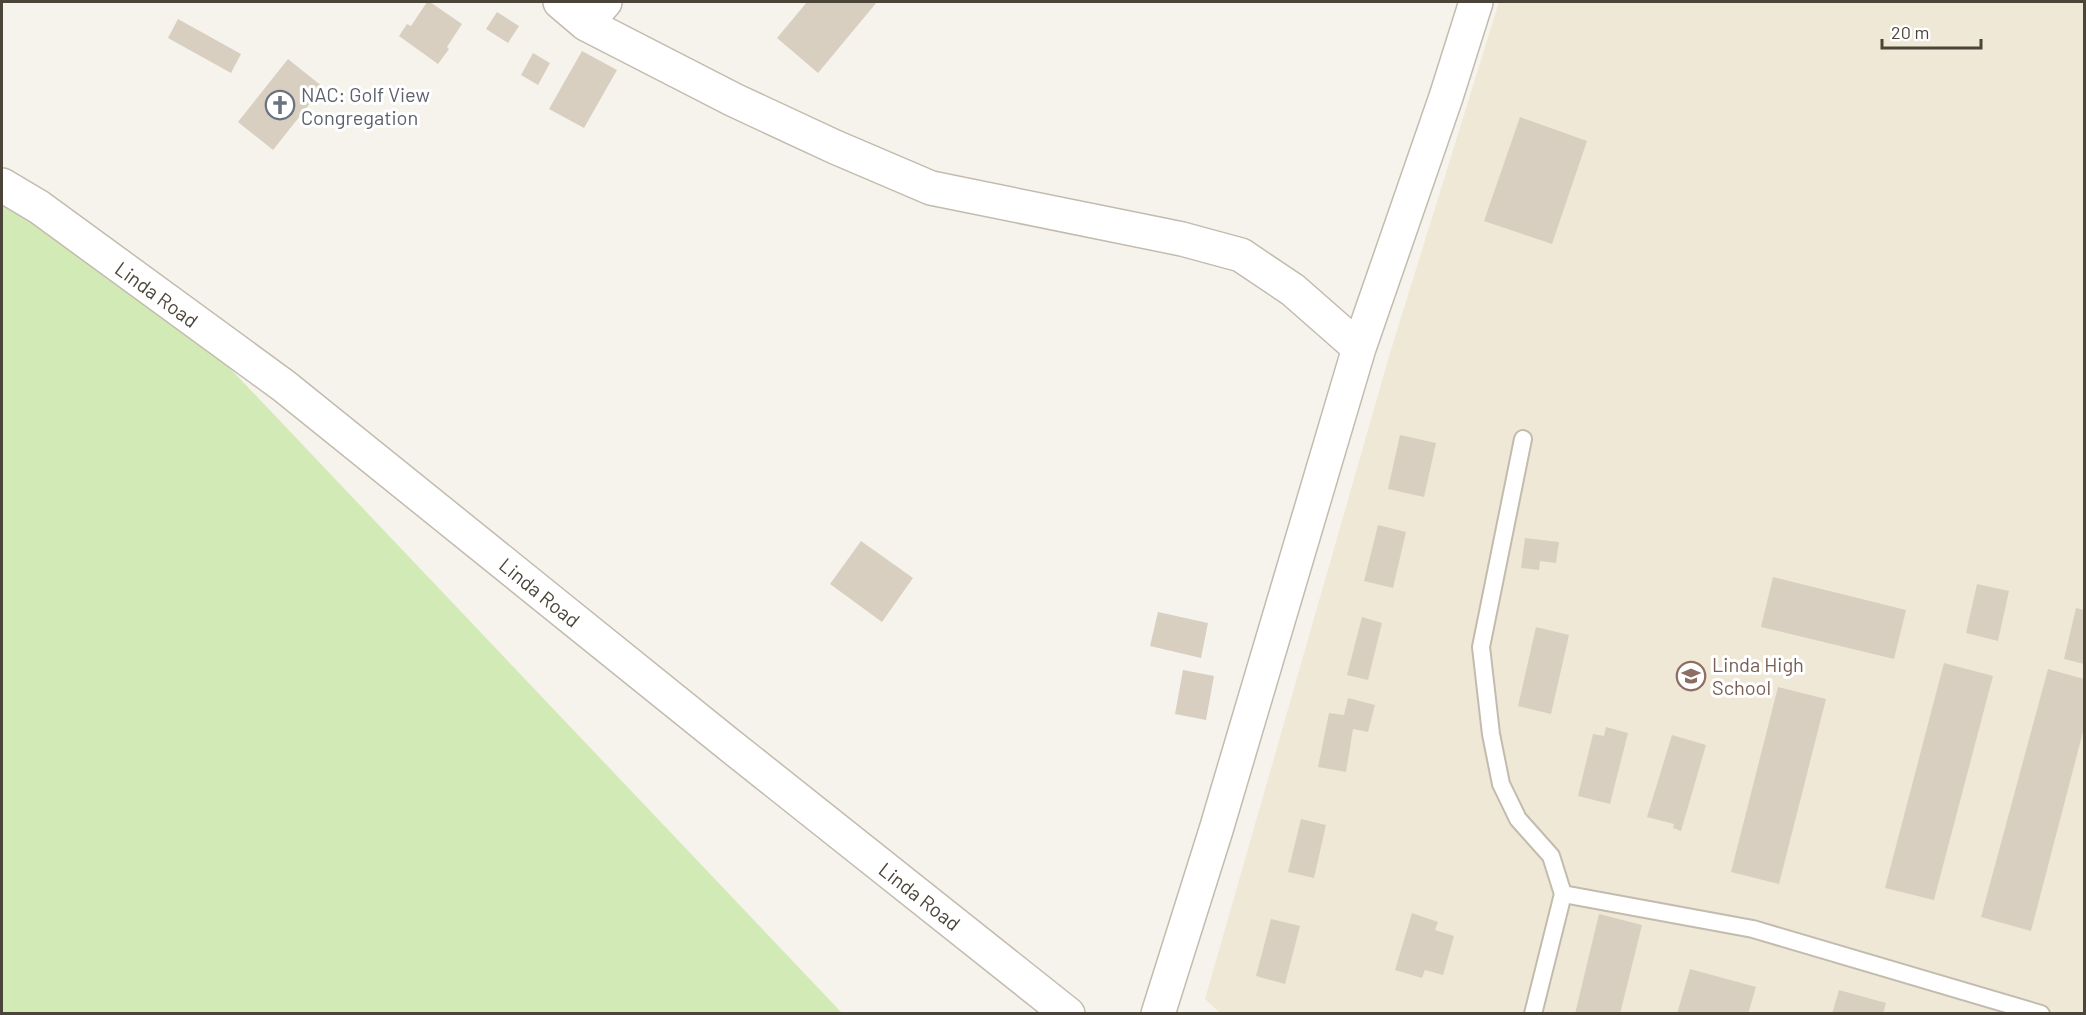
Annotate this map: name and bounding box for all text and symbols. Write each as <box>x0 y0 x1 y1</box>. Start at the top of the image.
scale bar <box>1882 12 1981 50</box>
text: 20 m <box>1891 21 1929 43</box>
place label: NAC: Golf View Congregation <box>301 82 430 129</box>
church icon: NAC: Golf View Congregation <box>264 89 296 121</box>
street label: Linda Road <box>111 256 203 332</box>
street label: Linda Road <box>495 552 585 632</box>
place label: Linda High School <box>1712 652 1804 699</box>
school or university icon: Linda High School <box>1675 660 1707 692</box>
street label: Linda Road <box>875 857 965 935</box>

